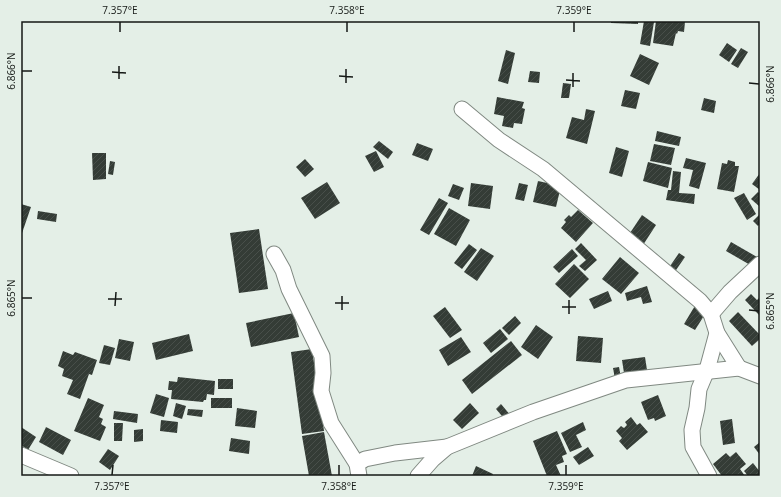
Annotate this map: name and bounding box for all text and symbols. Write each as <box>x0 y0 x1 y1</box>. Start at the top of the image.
text: 7.357°E <box>102 3 138 17</box>
text: 7.358°E <box>329 3 365 17</box>
text: 7.359°E <box>556 3 592 17</box>
text: 6.866°N <box>4 52 18 90</box>
text: 6.866°N <box>763 65 777 103</box>
text: 6.865°N <box>4 279 18 317</box>
text: 6.865°N <box>763 292 777 330</box>
text: 7.357°E <box>94 479 130 493</box>
text: 7.358°E <box>321 479 357 493</box>
text: 7.359°E <box>548 479 584 493</box>

